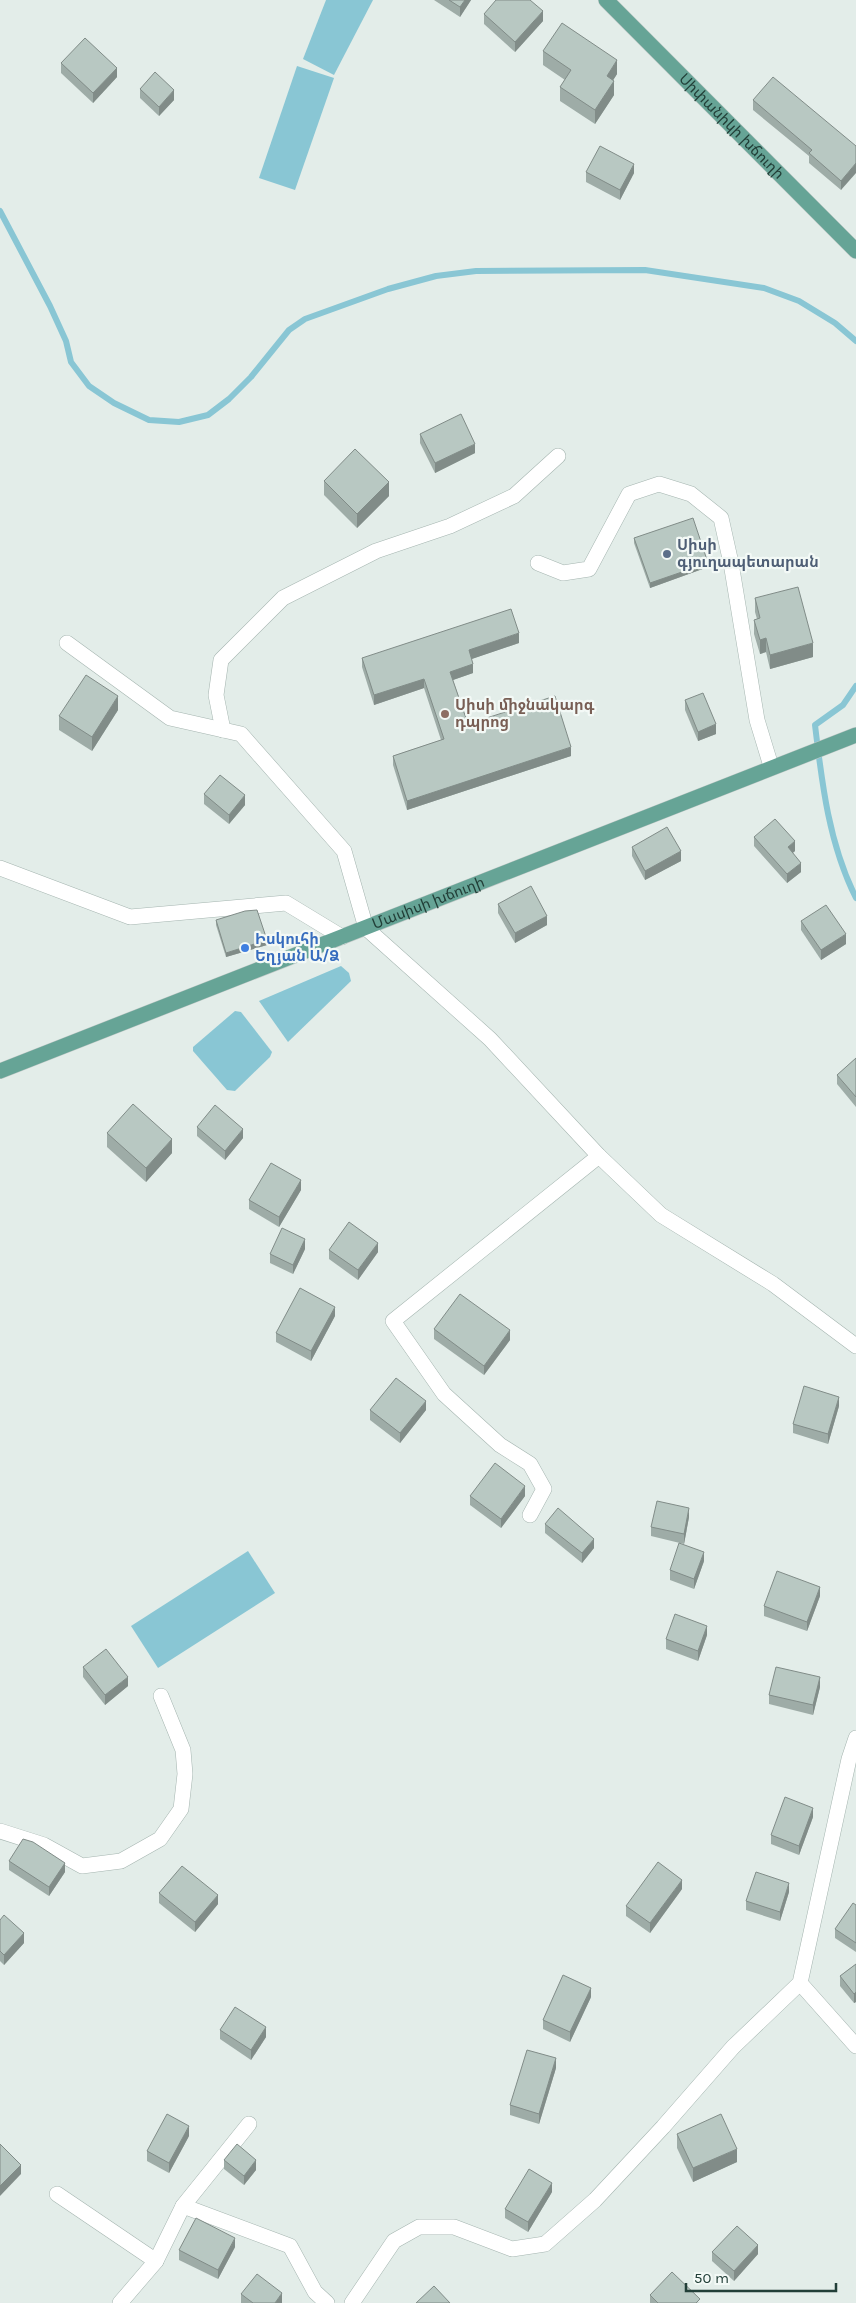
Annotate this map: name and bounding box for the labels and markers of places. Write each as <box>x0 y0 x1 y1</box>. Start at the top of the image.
place label: Սիսի գյուղապետարան <box>677 536 819 571</box>
marker: Սիսի գյուղապետարան <box>661 548 673 560</box>
place label: Սիսի միջնակարգ դպրոց <box>455 696 595 731</box>
marker: Սիսի միջնակարգ դպրոց <box>439 708 451 720</box>
place label: Իսկուհի Եղյան Ա/Ձ <box>255 930 339 965</box>
marker: Իսկուհի Եղյան Ա/Ձ <box>239 942 251 954</box>

